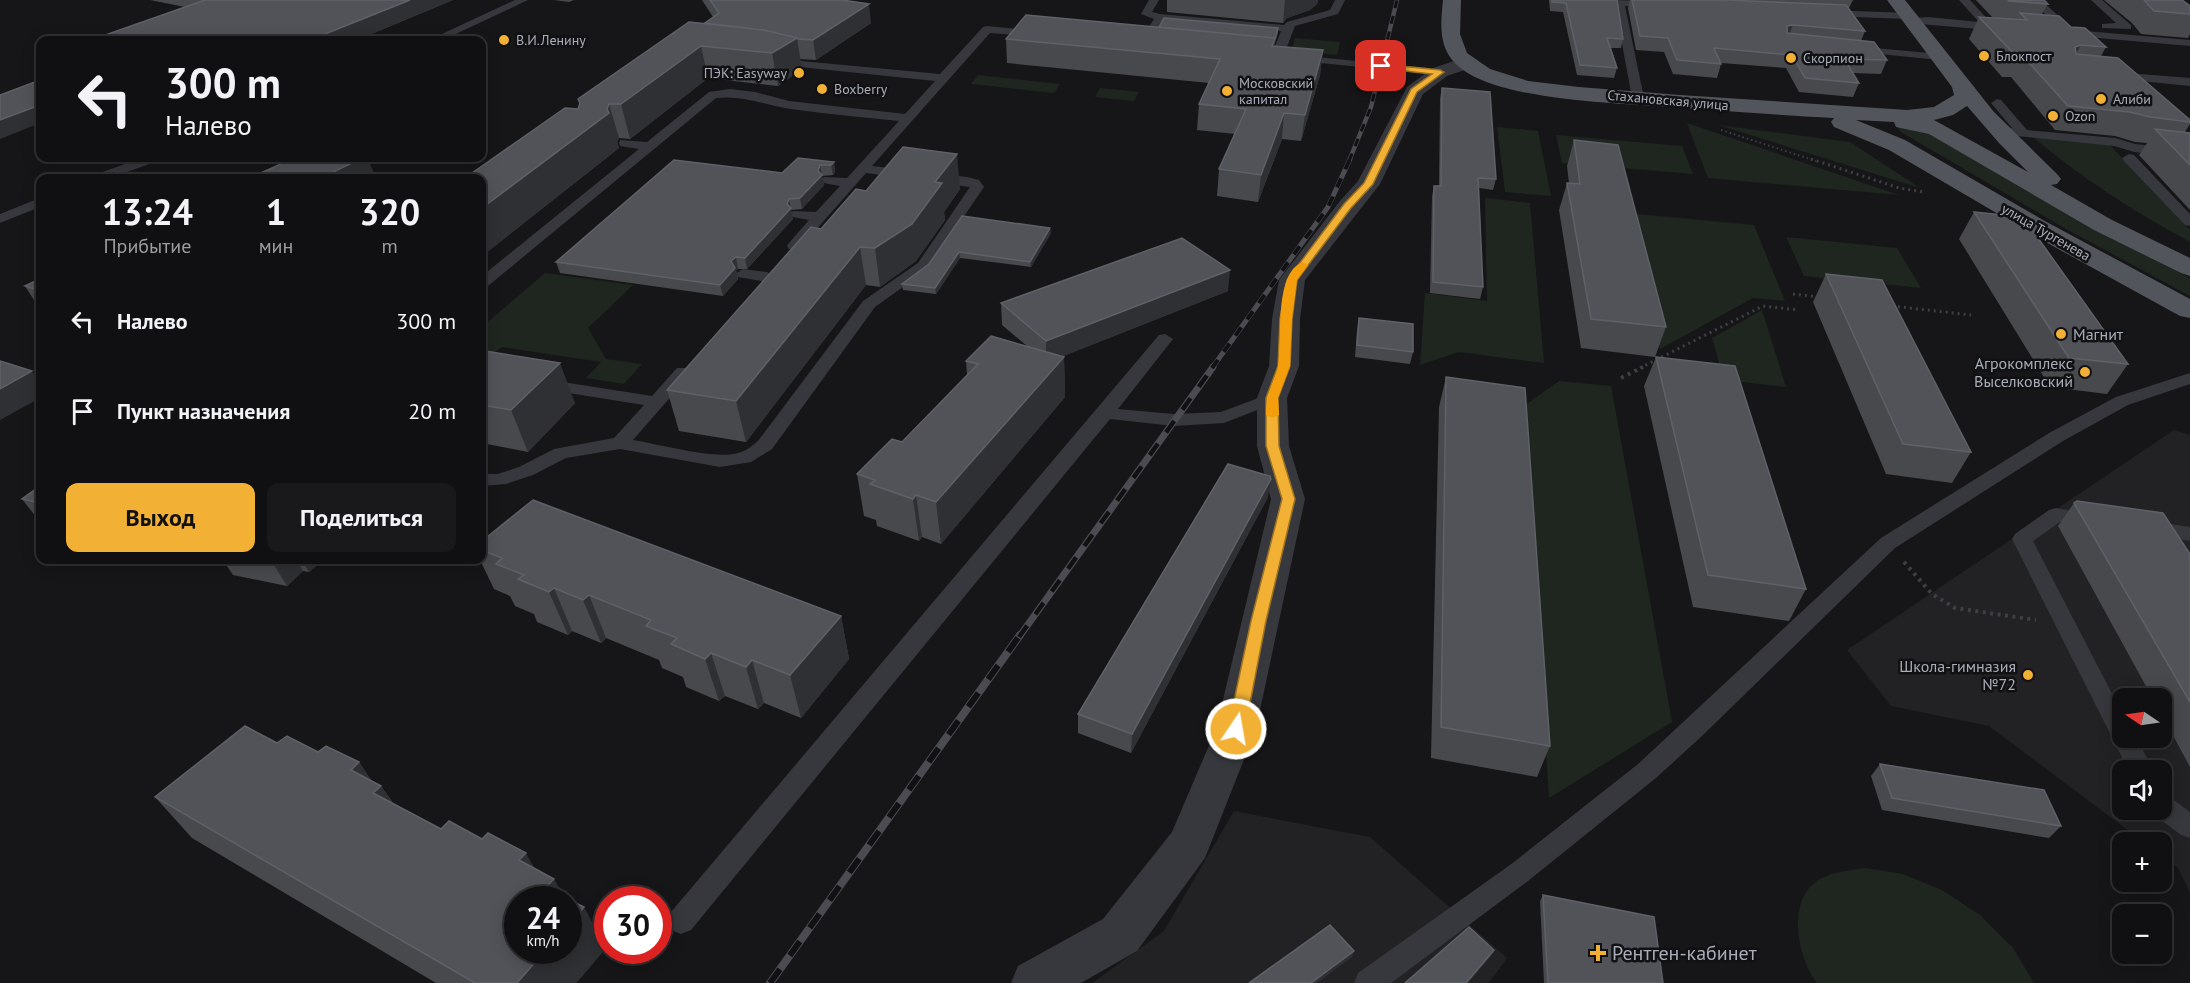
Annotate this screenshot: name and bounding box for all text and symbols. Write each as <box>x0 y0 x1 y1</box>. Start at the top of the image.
place label: В.И.Ленину <box>516 31 586 49</box>
marker: В.И.Ленину <box>497 33 511 47</box>
pin <box>1355 40 1406 91</box>
place label: Блокпост <box>1996 47 2052 65</box>
icon: arrive <box>1364 49 1397 82</box>
place label: Скорпион <box>1803 49 1863 67</box>
marker: Блокпост <box>1977 49 1991 63</box>
marker: Скорпион <box>1784 51 1798 65</box>
text: 300 m <box>165 55 281 110</box>
icon: left <box>66 60 144 138</box>
place label: ПЭК: Easyway <box>704 64 787 82</box>
marker: ПЭК: Easyway <box>792 66 806 80</box>
place label: Московский капитал <box>1239 74 1313 108</box>
place label: Boxberry <box>834 80 888 98</box>
marker: Boxberry <box>815 82 829 96</box>
marker: Московский капитал <box>1220 84 1234 98</box>
street label: Стахановская улица <box>1607 86 1730 114</box>
place label: Алиби <box>2113 90 2151 108</box>
marker: Алиби <box>2094 92 2108 106</box>
place label: Ozon <box>2065 107 2095 125</box>
text: Налево <box>165 108 252 142</box>
marker: Ozon <box>2046 109 2060 123</box>
text: 13:24 <box>102 188 193 235</box>
text: 1 <box>266 188 286 235</box>
text: 320 <box>359 188 420 235</box>
street label: улица Тургенева <box>1998 199 2094 265</box>
text: Прибытие <box>103 233 191 259</box>
text: мин <box>259 233 293 259</box>
text: m <box>382 233 398 259</box>
icon: left <box>66 305 99 338</box>
text: Налево <box>117 307 188 335</box>
text: 300 m <box>396 307 456 335</box>
place label: Магнит <box>2073 324 2124 344</box>
marker: Магнит <box>2054 327 2068 341</box>
place label: Агрокомплекс Выселковский <box>1974 353 2073 391</box>
marker: Агрокомплекс Выселковский <box>2078 365 2092 379</box>
icon: arrive <box>66 395 99 428</box>
text: Пункт назначения <box>117 397 290 425</box>
text: 20 m <box>408 397 456 425</box>
button: Выход <box>66 483 255 552</box>
button: Поделиться <box>267 483 456 552</box>
place label: Школа-гимназия №72 <box>1899 656 2016 694</box>
marker: Школа-гимназия №72 <box>2021 668 2035 682</box>
north arrow <box>2112 688 2172 748</box>
map controls <box>2112 688 2172 964</box>
position arrow <box>1204 697 1268 761</box>
button: sound <box>2112 760 2172 820</box>
button: + <box>2112 832 2172 892</box>
speed limit sign: 30 <box>594 886 672 964</box>
text: 24 <box>526 898 560 937</box>
button: − <box>2112 904 2172 964</box>
text: km/h <box>527 931 559 950</box>
place label: Рентген-кабинет <box>1612 940 1757 966</box>
marker: Рентген-кабинет <box>1589 944 1607 962</box>

